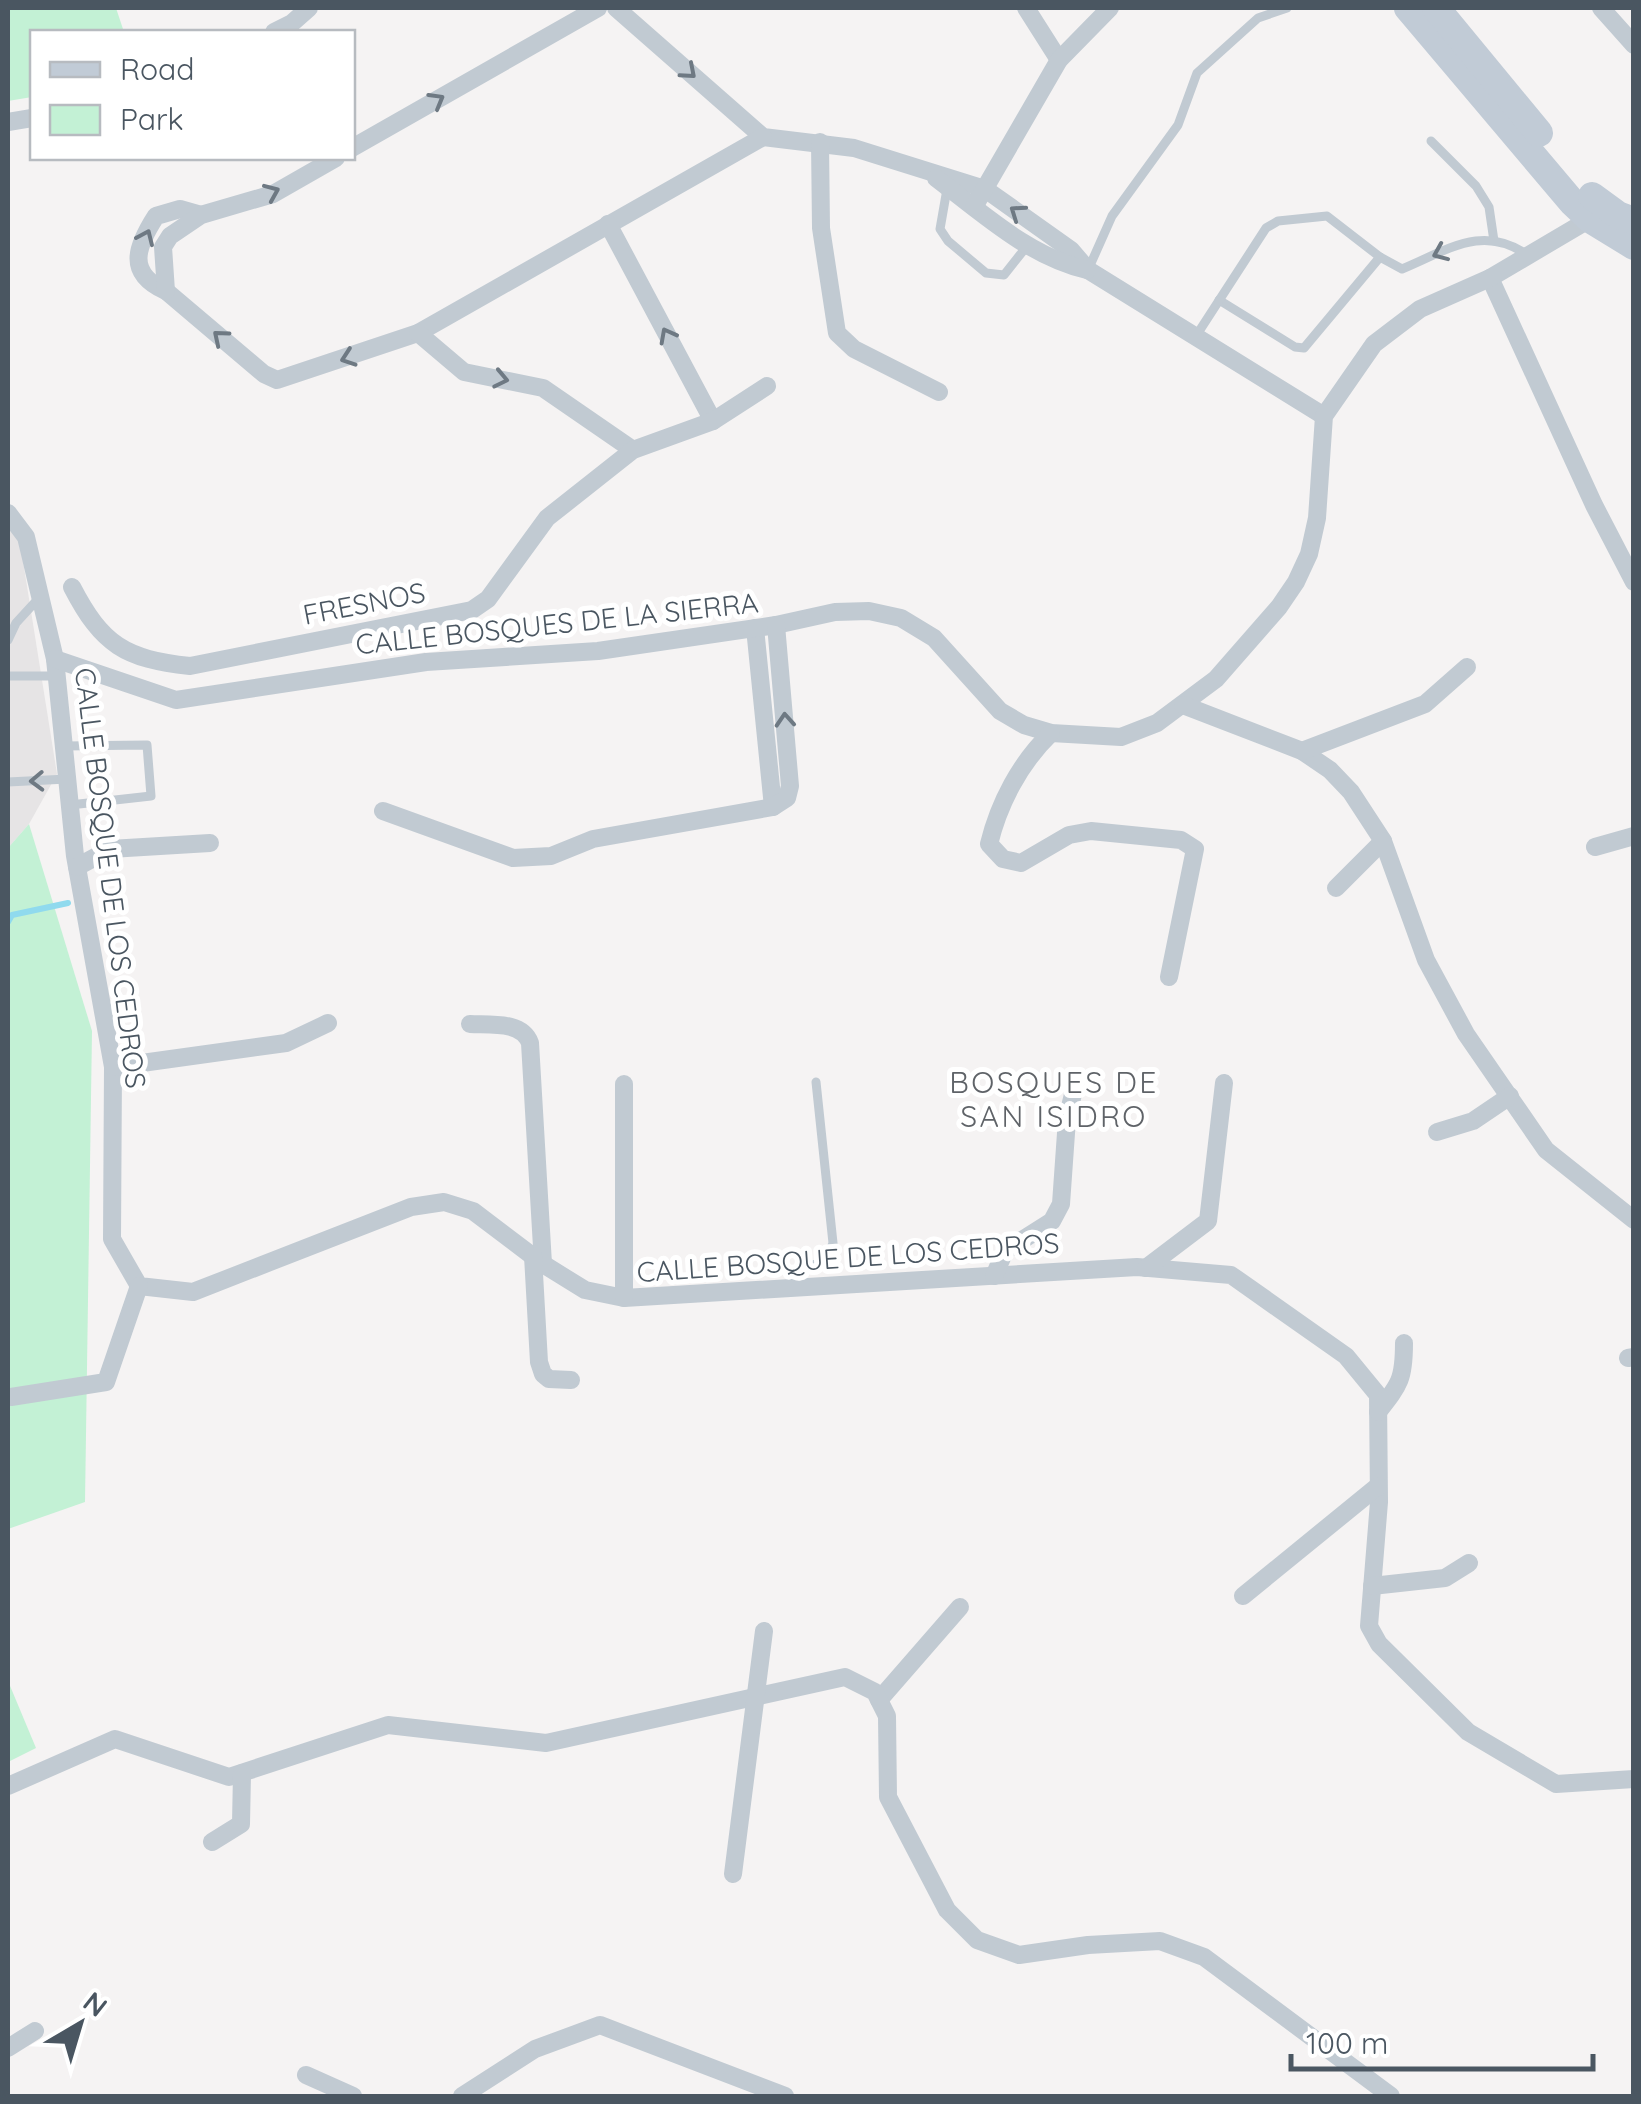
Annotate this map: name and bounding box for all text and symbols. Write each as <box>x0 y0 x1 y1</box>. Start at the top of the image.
legend <box>30 30 355 160</box>
text: Road <box>120 50 194 88</box>
one-way arrow <box>677 60 696 78</box>
one-way arrow <box>426 92 444 112</box>
text: Park <box>120 100 184 138</box>
one-way arrow <box>262 184 279 204</box>
one-way arrow <box>1010 206 1028 224</box>
one-way arrow <box>134 229 154 247</box>
one-way arrow <box>1432 242 1450 262</box>
one-way arrow <box>660 328 680 346</box>
one-way arrow <box>214 331 232 349</box>
one-way arrow <box>340 346 357 366</box>
one-way arrow <box>492 368 509 389</box>
street label: FRESNOS <box>300 574 428 632</box>
street label: CALLE BOSQUES DE LA SIERRA <box>354 584 760 662</box>
street label: CALLE BOSQUE DE LOS CEDROS <box>68 666 154 1090</box>
one-way arrow <box>775 711 796 727</box>
one-way arrow <box>29 770 45 791</box>
district label: BOSQUES DE SAN ISIDRO <box>949 1063 1159 1135</box>
street label: CALLE BOSQUE DE LOS CEDROS <box>636 1225 1060 1289</box>
north arrow <box>30 1974 130 2074</box>
text: N <box>77 1984 115 2024</box>
scale bar <box>1291 2009 1594 2071</box>
text: 100 m <box>1306 2024 1388 2062</box>

